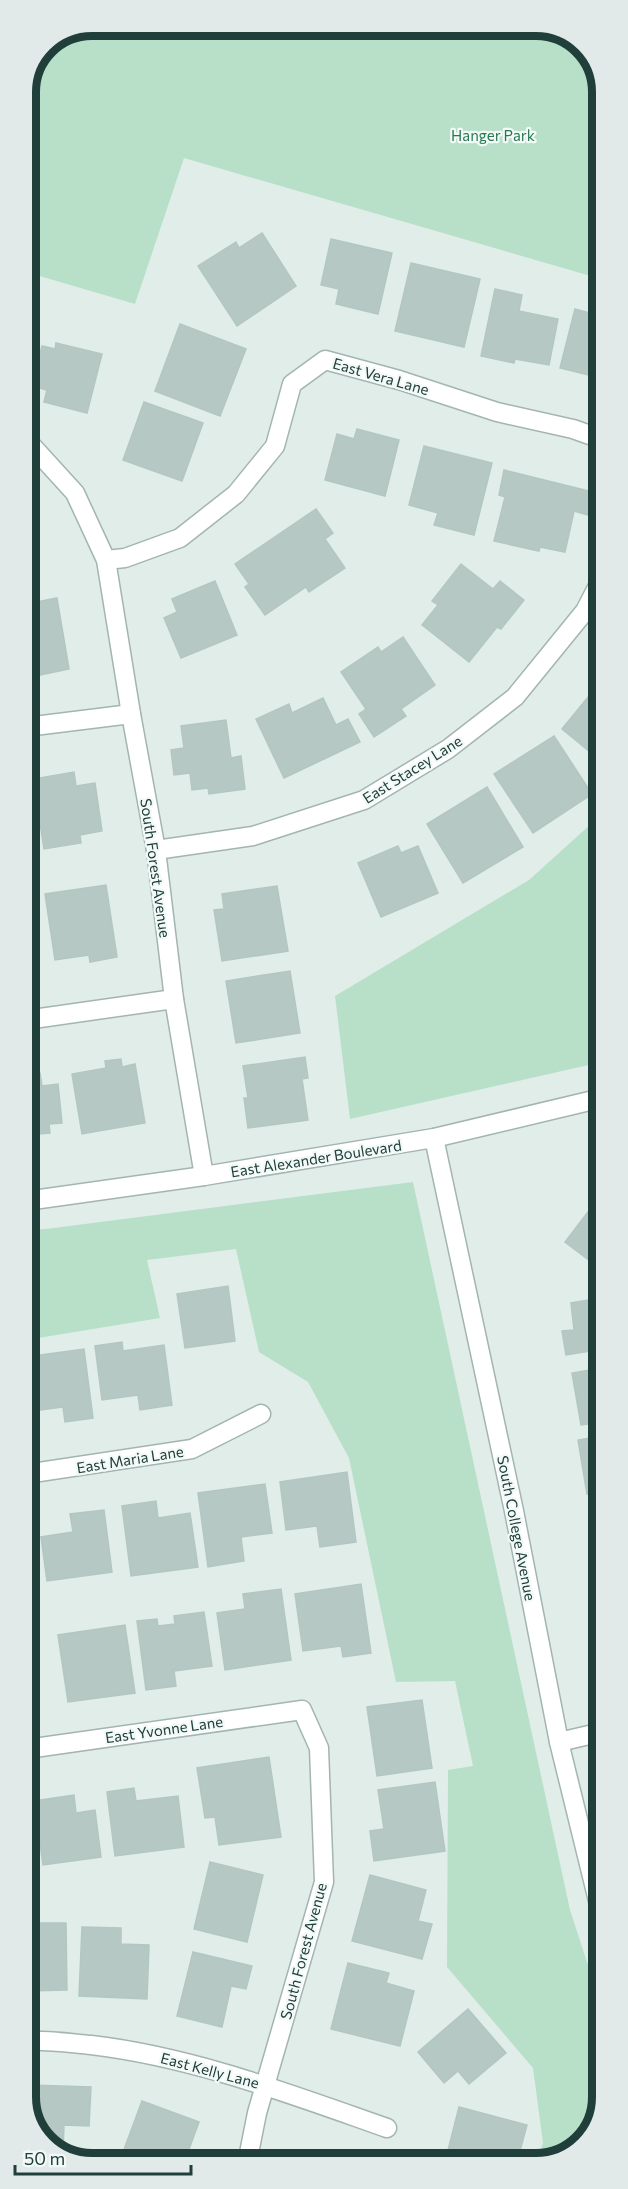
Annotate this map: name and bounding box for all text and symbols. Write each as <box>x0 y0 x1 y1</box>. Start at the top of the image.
park label: Hanger Park <box>451 126 535 144</box>
street label: East Vera Lane <box>331 354 431 398</box>
street label: East Stacey Lane <box>359 731 465 807</box>
street label: South Forest Avenue <box>137 797 175 939</box>
street label: East Alexander Boulevard <box>229 1136 403 1180</box>
street label: East Maria Lane <box>75 1442 185 1476</box>
street label: South College Avenue <box>494 1454 540 1602</box>
street label: East Yvonne Lane <box>104 1712 224 1746</box>
street label: South Forest Avenue <box>276 1881 330 2021</box>
street label: East Kelly Lane <box>159 2048 261 2092</box>
scale bar <box>15 2138 190 2176</box>
text: 50 m <box>24 2147 65 2169</box>

